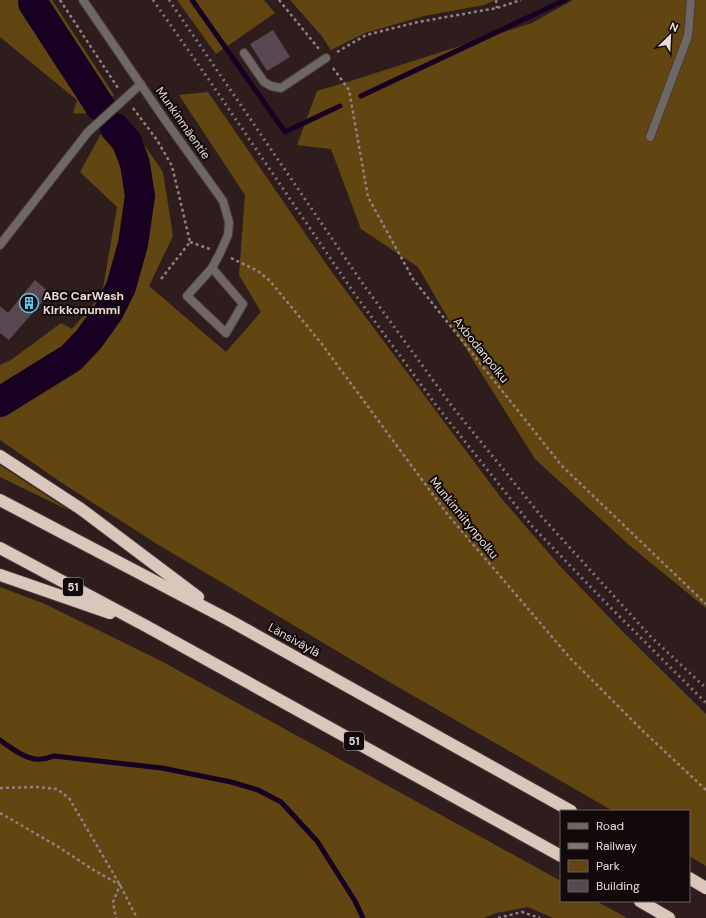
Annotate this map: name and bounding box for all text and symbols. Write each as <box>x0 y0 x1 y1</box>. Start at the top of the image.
north arrow <box>650 16 690 56</box>
text: N <box>668 19 681 35</box>
street label: Munkinmäentie <box>152 84 214 163</box>
place label: ABC CarWash Kirkkonummi <box>43 288 124 318</box>
building icon: ABC CarWash Kirkkonummi <box>18 292 40 314</box>
street label: Axbodanpolku <box>450 314 512 386</box>
street label: Munkinniitynpolku <box>426 474 502 562</box>
road number: 51 <box>63 578 83 596</box>
street label: Länsiväylä <box>265 619 323 661</box>
road number: 51 <box>344 732 364 750</box>
legend <box>560 810 690 902</box>
text: Road <box>596 818 624 834</box>
text: Railway <box>596 838 637 854</box>
text: Park <box>596 858 620 874</box>
text: Building <box>596 878 640 894</box>

